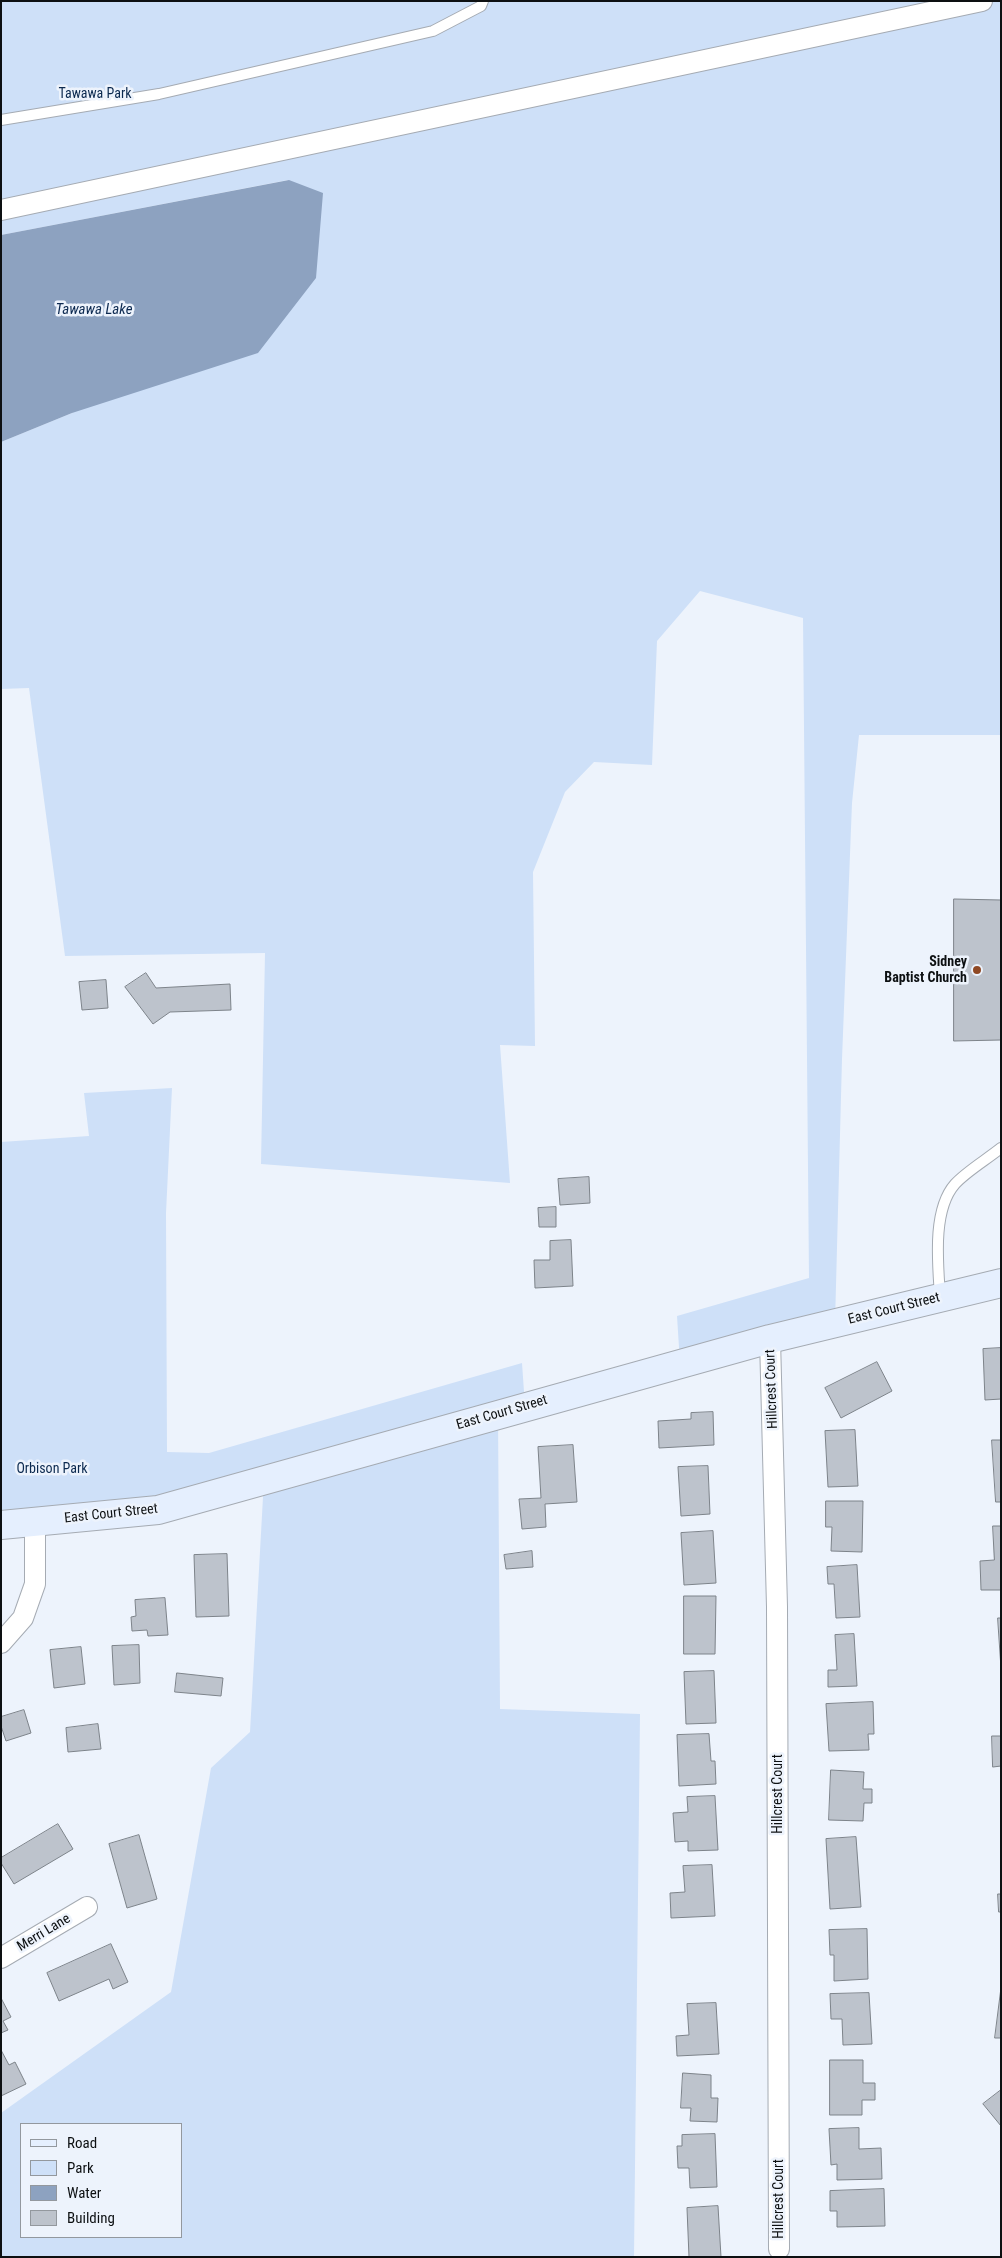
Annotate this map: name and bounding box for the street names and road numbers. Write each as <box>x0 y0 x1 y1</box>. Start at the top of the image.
street label: East Court Street <box>846 1289 942 1329</box>
street label: Hillcrest Court <box>762 1349 782 1429</box>
street label: East Court Street <box>455 1392 549 1434</box>
street label: East Court Street <box>63 1501 159 1527</box>
street label: Hillcrest Court <box>770 1754 786 1834</box>
street label: Merri Lane <box>14 1911 74 1955</box>
street label: Hillcrest Court <box>771 2159 787 2239</box>

